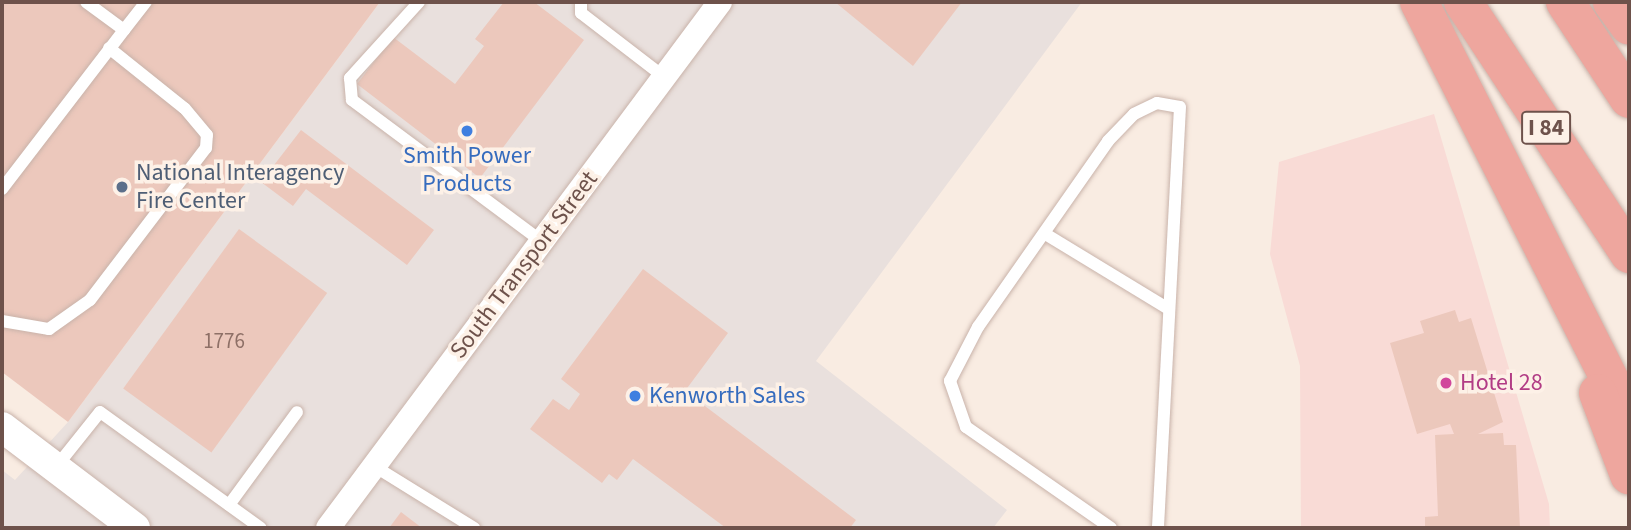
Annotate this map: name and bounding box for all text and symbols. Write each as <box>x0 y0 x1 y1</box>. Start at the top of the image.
road number: I 84 <box>1520 108 1572 148</box>
marker: Smith Power Products <box>459 123 475 139</box>
place label: Smith Power Products <box>403 142 531 198</box>
place label: National Interagency Fire Center <box>136 159 345 215</box>
street label: South Transport Street <box>444 166 604 364</box>
marker: National Interagency Fire Center <box>114 179 130 195</box>
house number: 1776 <box>203 328 245 354</box>
place label: Hotel 28 <box>1460 369 1543 397</box>
marker: Hotel 28 <box>1438 375 1454 391</box>
place label: Kenworth Sales <box>649 382 805 410</box>
marker: Kenworth Sales <box>627 388 643 404</box>

